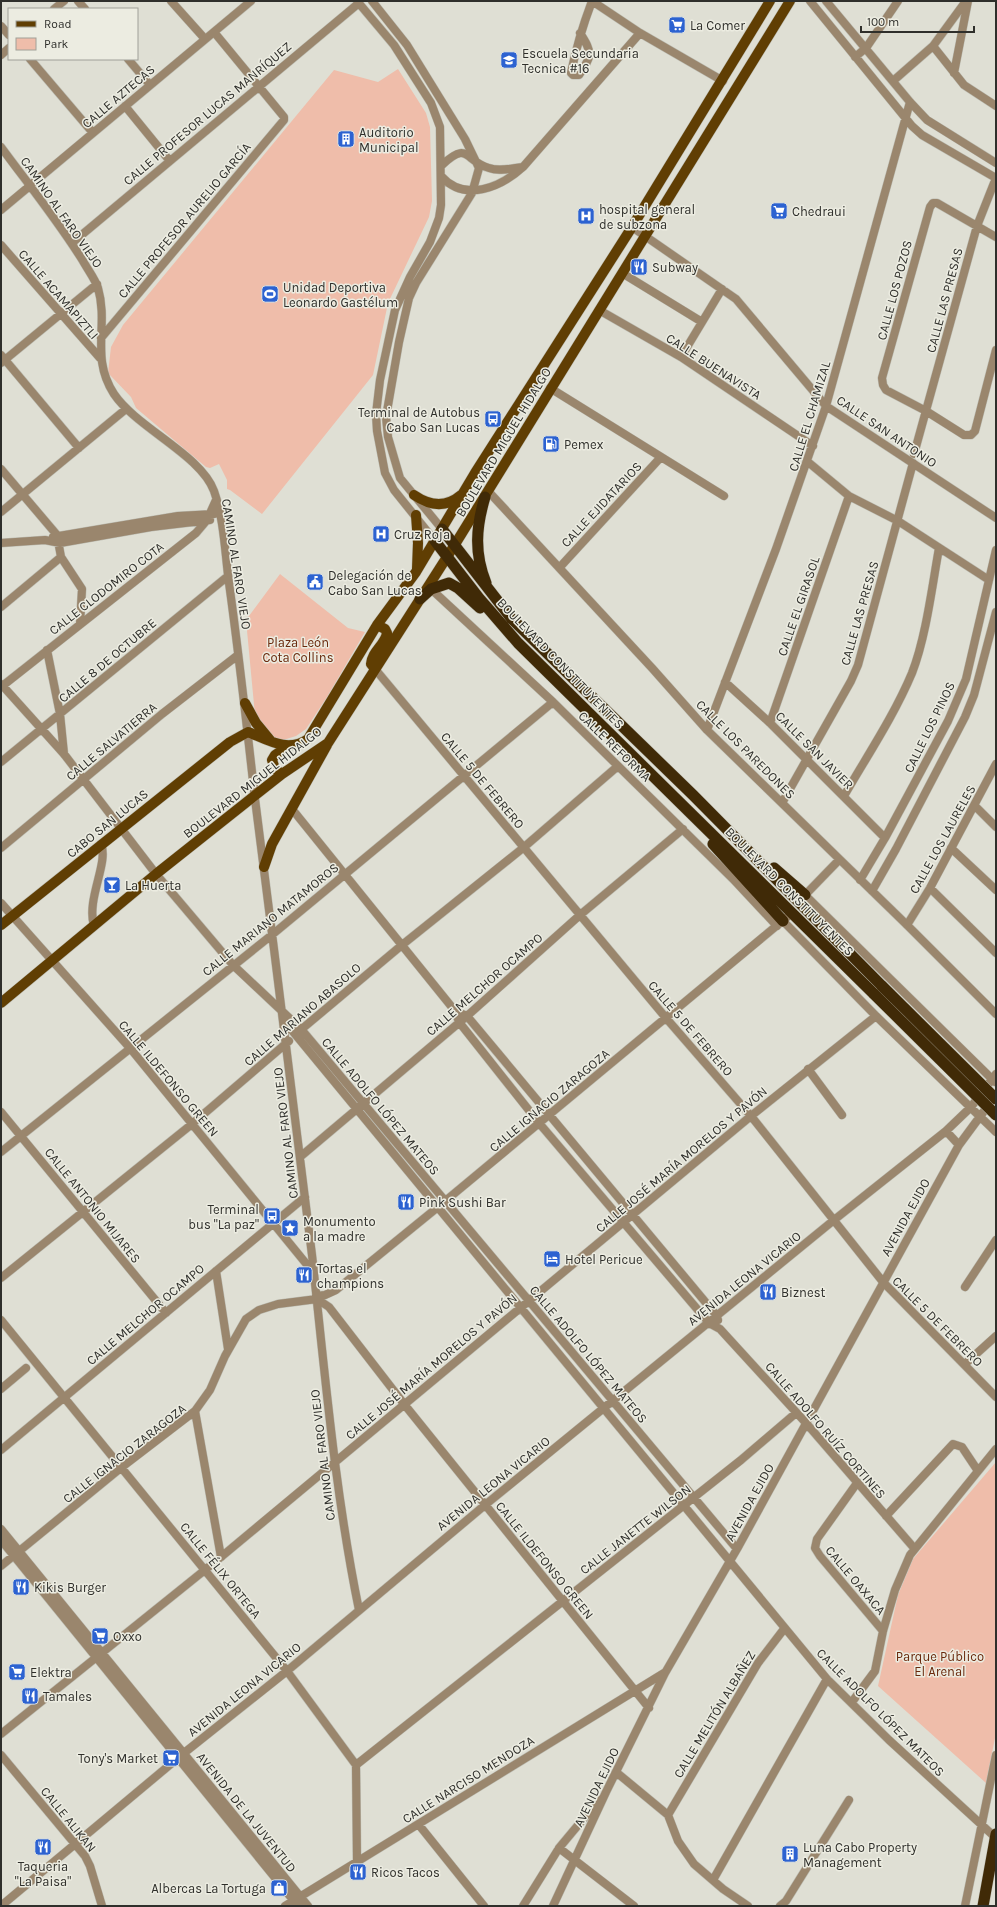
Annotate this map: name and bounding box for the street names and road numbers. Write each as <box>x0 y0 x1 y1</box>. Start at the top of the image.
street label: CALLE PROFESOR LUCAS MANRÍQUEZ <box>119 37 294 188</box>
street label: CALLE AZTECAS <box>79 62 158 131</box>
street label: CALLE PROFESOR AURELIO GARCÍA <box>113 138 254 301</box>
street label: CAMINO AL FARO VIEJO <box>18 154 106 271</box>
street label: CALLE LOS POZOS <box>874 238 915 342</box>
street label: CALLE ACAMAPIZTLI <box>16 246 102 342</box>
street label: CALLE LAS PRESAS <box>923 246 966 354</box>
street label: CALLE BUENAVISTA <box>663 330 764 403</box>
street label: CALLE EL CHAMIZAL <box>786 359 833 473</box>
street label: BOULEVARD MIGUEL HIDALGO <box>453 365 554 520</box>
street label: CALLE SAN ANTONIO <box>834 392 940 470</box>
street label: CALLE EJIDATARIOS <box>558 459 645 550</box>
street label: CAMINO AL FARO VIEJO <box>219 498 254 630</box>
street label: CALLE CLODOMIRO COTA <box>46 539 167 638</box>
street label: CALLE EL GIRASOL <box>774 554 823 658</box>
street label: CALLE LAS PRESAS <box>837 559 882 667</box>
street label: BOULEVARD CONSTITUYENTES <box>494 595 627 732</box>
street label: CALLE 8 DE OCTUBRE <box>55 615 159 706</box>
street label: CALLE LOS PINOS <box>901 679 958 775</box>
street label: CALLE LOS PAREDONES <box>693 697 798 802</box>
street label: CALLE SALVATIERRA <box>63 699 160 784</box>
street label: CALLE REFORMA <box>575 708 654 785</box>
street label: CALLE SAN JAVIER <box>773 708 857 792</box>
street label: BOULEVARD MIGUEL HIDALGO <box>180 724 325 841</box>
street label: CALLE 5 DE FEBRERO <box>438 729 527 832</box>
street label: CALLE LOS LAURELES <box>906 782 979 896</box>
street label: CABO SAN LUCAS <box>64 786 151 861</box>
street label: BOULEVARD CONSTITUYENTES <box>722 824 857 959</box>
street label: CALLE MARIANO MATAMOROS <box>199 860 341 979</box>
street label: CALLE MELCHOR OCAMPO <box>423 930 545 1039</box>
street label: CALLE MARIANO ABASOLO <box>241 960 364 1069</box>
street label: CALLE 5 DE FEBRERO <box>645 978 736 1079</box>
street label: CALLE ILDEFONSO GREEN <box>116 1017 222 1139</box>
street label: CALLE ADOLFO LÓPEZ MATEOS <box>319 1034 443 1178</box>
street label: CALLE IGNACIO ZARAGOZA <box>486 1045 613 1155</box>
street label: CAMINO AL FARO VIEJO <box>270 1067 301 1199</box>
street label: CALLE JOSÉ MARÍA MORELOS Y PAVÓN <box>591 1082 770 1236</box>
street label: CALLE ANTONIO MIJARES <box>42 1145 144 1266</box>
street label: AVENIDA EJIDO <box>878 1176 933 1259</box>
street label: AVENIDA LEONA VICARIO <box>685 1228 804 1329</box>
street label: CALLE MELCHOR OCAMPO <box>83 1261 207 1368</box>
street label: CALLE 5 DE FEBRERO <box>889 1273 986 1370</box>
street label: CALLE ADOLFO LÓPEZ MATEOS <box>527 1282 651 1426</box>
street label: CALLE JOSÉ MARÍA MORELOS Y PAVÓN <box>341 1289 520 1443</box>
street label: CALLE ADOLFO RUÍZ CORTINES <box>762 1358 891 1502</box>
street label: CAMINO AL FARO VIEJO <box>307 1389 338 1521</box>
street label: CALLE IGNACIO ZARAGOZA <box>60 1400 189 1506</box>
street label: AVENIDA LEONA VICARIO <box>434 1433 553 1534</box>
street label: AVENIDA EJIDO <box>722 1461 777 1544</box>
street label: CALLE JANETTE WILSON <box>577 1481 694 1577</box>
street label: CALLE ILDEFONSO GREEN <box>493 1499 597 1622</box>
street label: CALLE FÉLIX ORTEGA <box>177 1518 266 1622</box>
street label: CALLE OAXACA <box>823 1543 889 1618</box>
street label: AVENIDA LEONA VICARIO <box>185 1639 304 1740</box>
street label: CALLE ADOLFO LÓPEZ MATEOS <box>814 1645 948 1779</box>
street label: CALLE MELITÓN ALBAÑEZ <box>670 1647 758 1781</box>
street label: CALLE NARCISO MENDOZA <box>400 1732 537 1826</box>
street label: AVENIDA EJIDO <box>571 1745 622 1829</box>
street label: AVENIDA DE LA JUVENTUD <box>194 1749 300 1875</box>
street label: CALLE ALIKAN <box>38 1784 99 1855</box>

